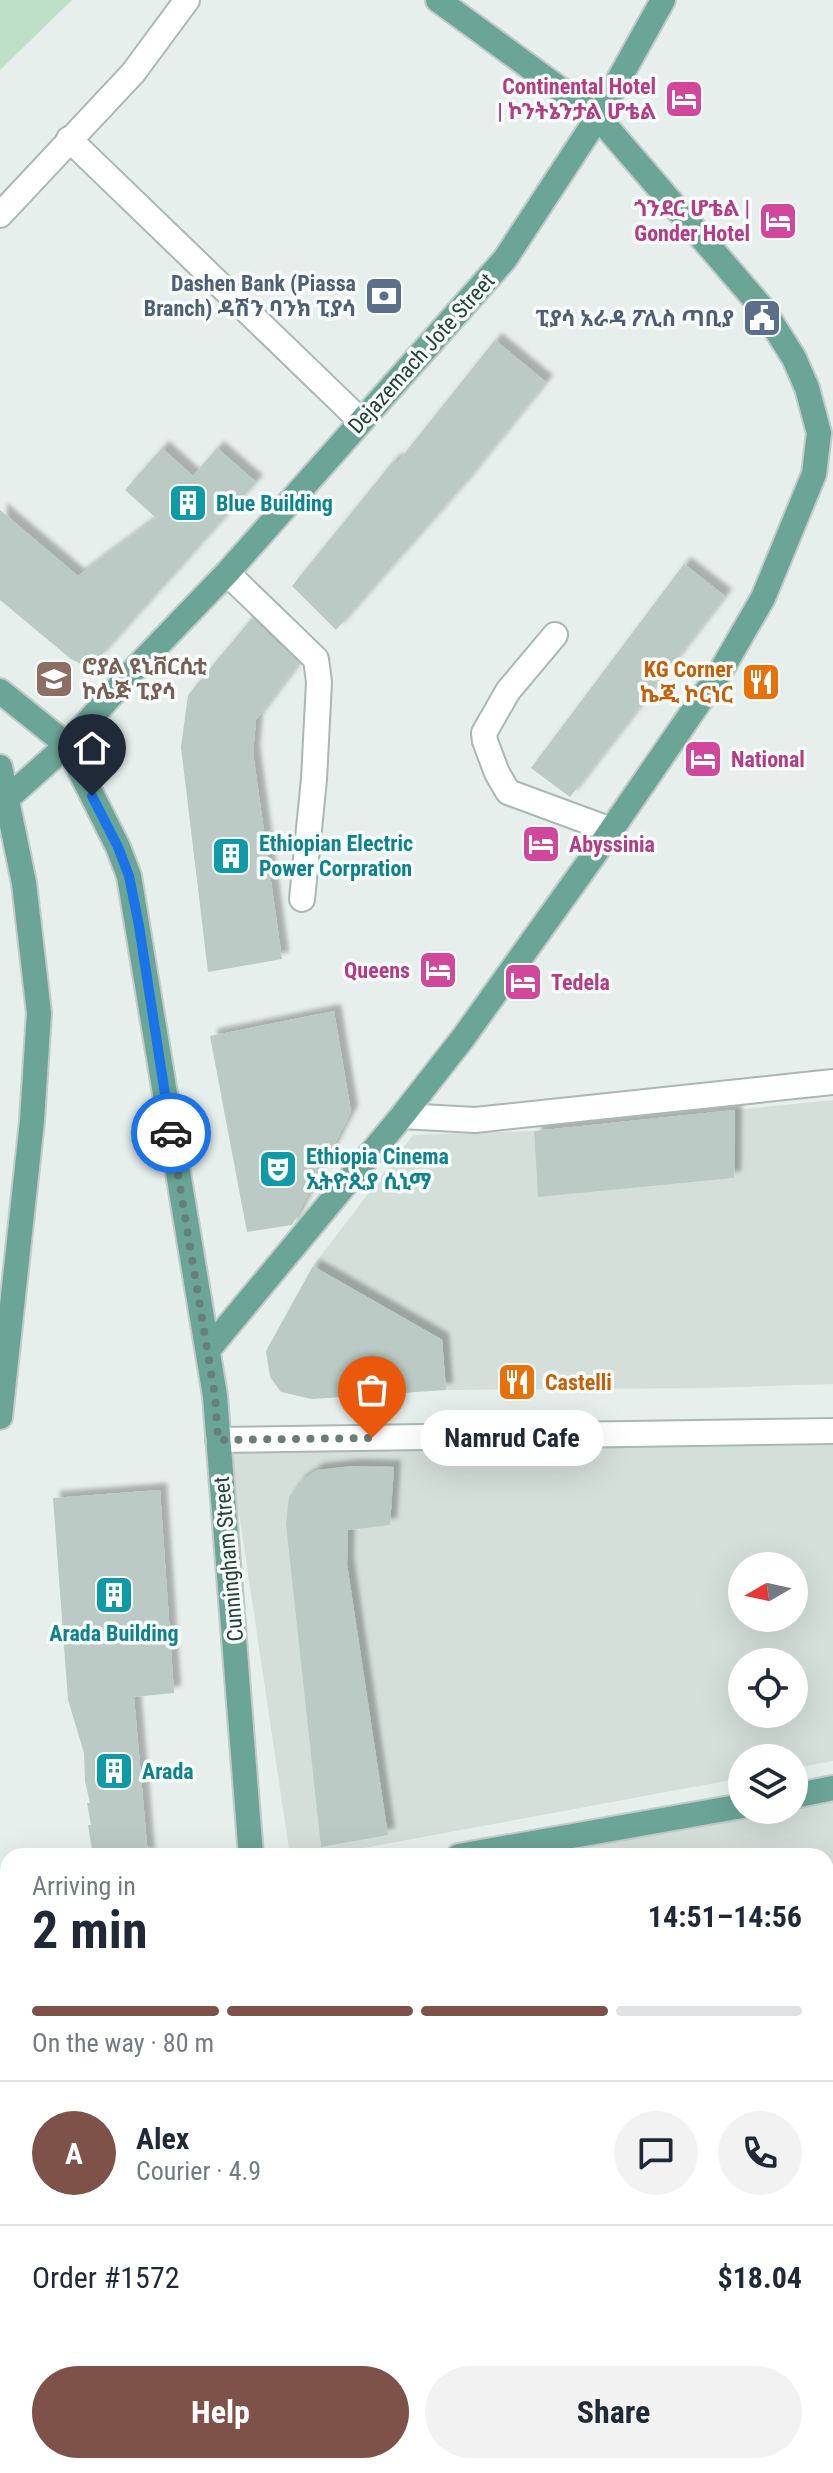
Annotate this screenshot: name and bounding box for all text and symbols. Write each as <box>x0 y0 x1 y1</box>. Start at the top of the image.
place label: Continental Hotel | ኮንትኔንታል ሆቴል <box>497 74 656 124</box>
hotel icon: Continental Hotel | ኮንትኔንታል ሆቴል <box>663 78 705 120</box>
place label: ጎንደር ሆቴል | Gonder Hotel <box>634 196 750 246</box>
hotel icon: ጎንደር ሆቴል | Gonder Hotel <box>757 200 799 242</box>
street label: Dejazemach Jote Street <box>343 268 500 438</box>
place label: Dashen Bank (Piassa Branch) ዳሽን ባንክ ፒያሳ <box>144 271 356 321</box>
bank icon: Dashen Bank (Piassa Branch) ዳሽን ባንክ ፒያሳ <box>363 275 405 317</box>
public building icon: ፒያሳ አራዳ ፖሊስ ጣቢያ <box>741 297 783 339</box>
place label: ፒያሳ አራዳ ፖሊስ ጣቢያ <box>536 306 734 331</box>
building icon: Blue Building <box>167 482 209 524</box>
place label: Blue Building <box>216 491 333 516</box>
place label: ሮያል ዩኒቨርሲቲ ኮሌጅ ፒያሳ <box>82 654 208 704</box>
place label: KG Corner ኬጂ ኮርነር <box>640 657 733 707</box>
school or university icon: ሮያል ዩኒቨርሲቲ ኮሌጅ ፒያሳ <box>33 658 75 700</box>
restaurant icon: KG Corner ኬጂ ኮርነር <box>740 661 782 703</box>
pin <box>58 714 126 796</box>
icon: home <box>70 726 114 770</box>
hotel icon: National <box>682 738 724 780</box>
place label: National <box>731 747 805 772</box>
hotel icon: Abyssinia <box>520 823 562 865</box>
place label: Ethiopian Electric Power Corpration <box>259 831 413 881</box>
place label: Abyssinia <box>569 832 655 857</box>
building icon: Ethiopian Electric Power Corpration <box>210 835 252 877</box>
hotel icon: Queens <box>417 949 459 991</box>
place label: Queens <box>344 958 410 983</box>
hotel icon: Tedela <box>502 961 544 1003</box>
place label: Tedela <box>551 970 610 995</box>
courier <box>131 1093 211 1173</box>
icon: car <box>149 1111 193 1155</box>
place label: Ethiopia Cinema ኢትዮጲያ ሲኒማ <box>306 1144 449 1194</box>
theatre icon: Ethiopia Cinema ኢትዮጲያ ሲኒማ <box>257 1148 299 1190</box>
pin <box>338 1356 406 1438</box>
restaurant icon: Castelli <box>496 1361 538 1403</box>
icon: bag <box>350 1368 394 1412</box>
place label: Castelli <box>545 1370 612 1395</box>
callout: Namrud Cafe <box>420 1410 604 1466</box>
text: Namrud Cafe <box>444 1423 580 1453</box>
street label: Cunningham Street <box>209 1476 248 1642</box>
north arrow <box>728 1552 808 1632</box>
map controls <box>728 1552 808 1824</box>
building icon: Arada Building <box>93 1574 135 1616</box>
place label: Arada Building <box>49 1621 179 1646</box>
button: locate <box>728 1648 808 1728</box>
button: layers <box>728 1744 808 1824</box>
building icon: Arada <box>93 1750 135 1792</box>
place label: Arada <box>142 1759 194 1784</box>
text: Arriving in <box>32 1871 136 1901</box>
text: 14:51–14:56 <box>648 1899 802 1934</box>
text: 2 min <box>32 1900 148 1961</box>
text: On the way · 80 m <box>32 2028 214 2058</box>
button: chat <box>614 2111 698 2195</box>
button: phone <box>718 2111 802 2195</box>
text: Alex <box>136 2121 189 2156</box>
text: A <box>65 2136 83 2171</box>
text: Courier · 4.9 <box>136 2156 261 2186</box>
text: Order #1572 <box>32 2260 180 2295</box>
text: $18.04 <box>717 2260 802 2295</box>
button: Help <box>32 2366 409 2458</box>
button: Share <box>425 2366 802 2458</box>

